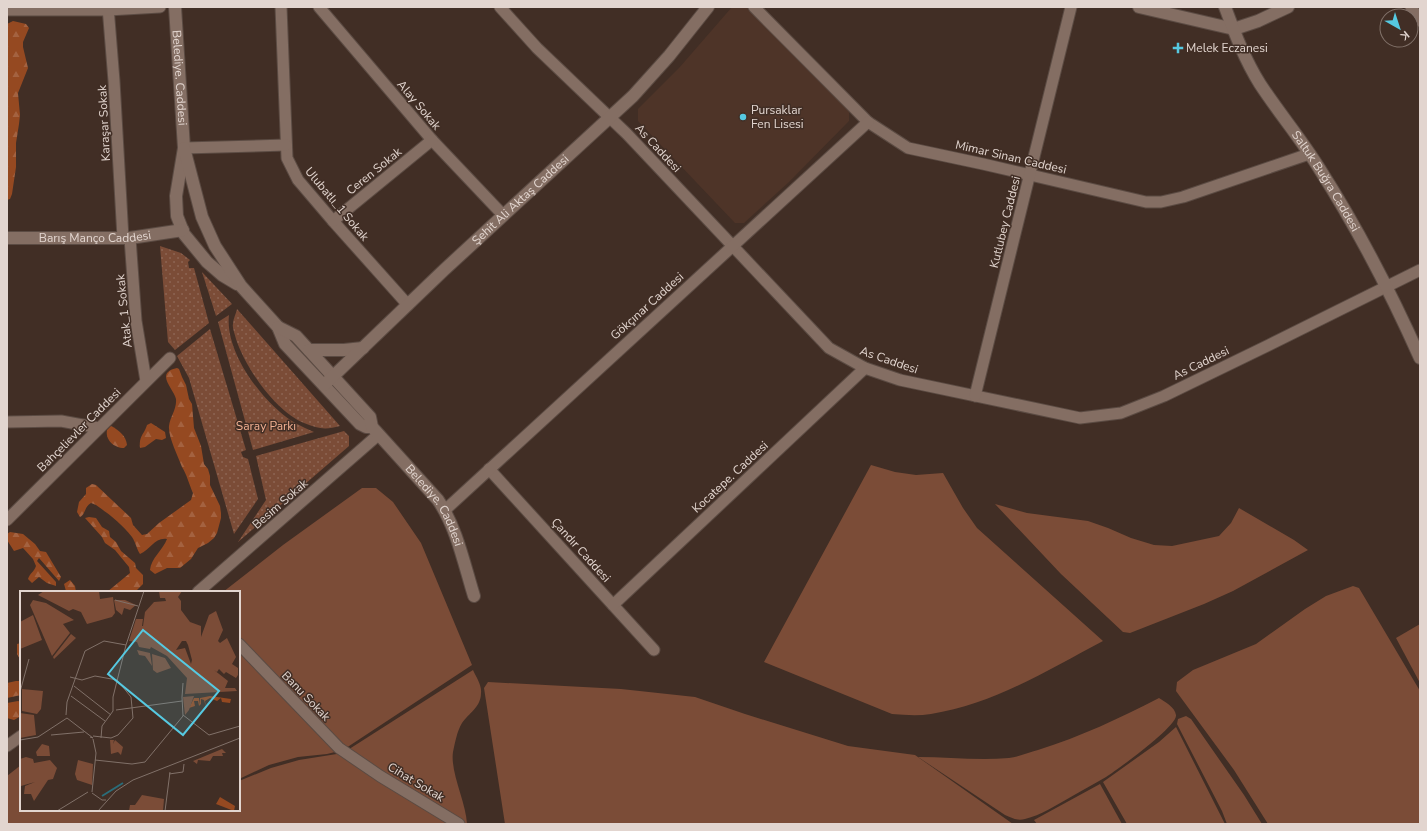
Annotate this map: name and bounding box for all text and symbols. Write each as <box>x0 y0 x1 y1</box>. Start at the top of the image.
north arrow <box>1379 8 1419 48</box>
text: K <box>1397 27 1413 44</box>
street label: Belediye. Caddesi <box>168 30 191 126</box>
place label: Melek Eczanesi <box>1186 40 1268 56</box>
marker: Melek Eczanesi <box>1173 43 1183 53</box>
street label: Alay Sokak <box>394 77 445 134</box>
street label: Karaşar Sokak <box>94 83 114 162</box>
place label: Pursaklar Fen Lisesi <box>751 102 804 132</box>
marker: Pursaklar Fen Lisesi <box>738 112 748 122</box>
street label: As Caddesi <box>631 120 685 176</box>
street label: Saltuk Buğra Caddesi <box>1288 127 1363 234</box>
street label: Mimar Sinan Caddesi <box>954 136 1068 178</box>
street label: Ceren Sokak <box>343 143 406 198</box>
street label: Şehit Ali Aktaş Caddesi <box>469 151 572 248</box>
street label: Ulubatlı_1 Sokak <box>301 164 373 245</box>
street label: Kutlubey Caddesi <box>986 174 1024 270</box>
street label: Barış Manço Caddesi <box>39 227 152 246</box>
street label: Gökçınar Caddesi <box>607 269 687 343</box>
street label: Atak_1 Sokak <box>112 272 136 349</box>
street label: As Caddesi <box>858 343 920 377</box>
street label: As Caddesi <box>1170 343 1232 383</box>
street label: Bahçelievler Caddesi <box>34 385 124 475</box>
park label: Saray Parkı <box>236 418 296 434</box>
street label: Kocatepe. Caddesi <box>688 437 772 517</box>
street label: Belediye. Caddesi <box>402 461 467 548</box>
street label: Besim Sokak <box>249 475 312 533</box>
street label: Çandır Caddesi <box>548 514 614 586</box>
inset map <box>20 591 240 811</box>
street label: Banu Sokak <box>278 668 334 725</box>
street label: Cihat Sokak <box>385 759 448 806</box>

